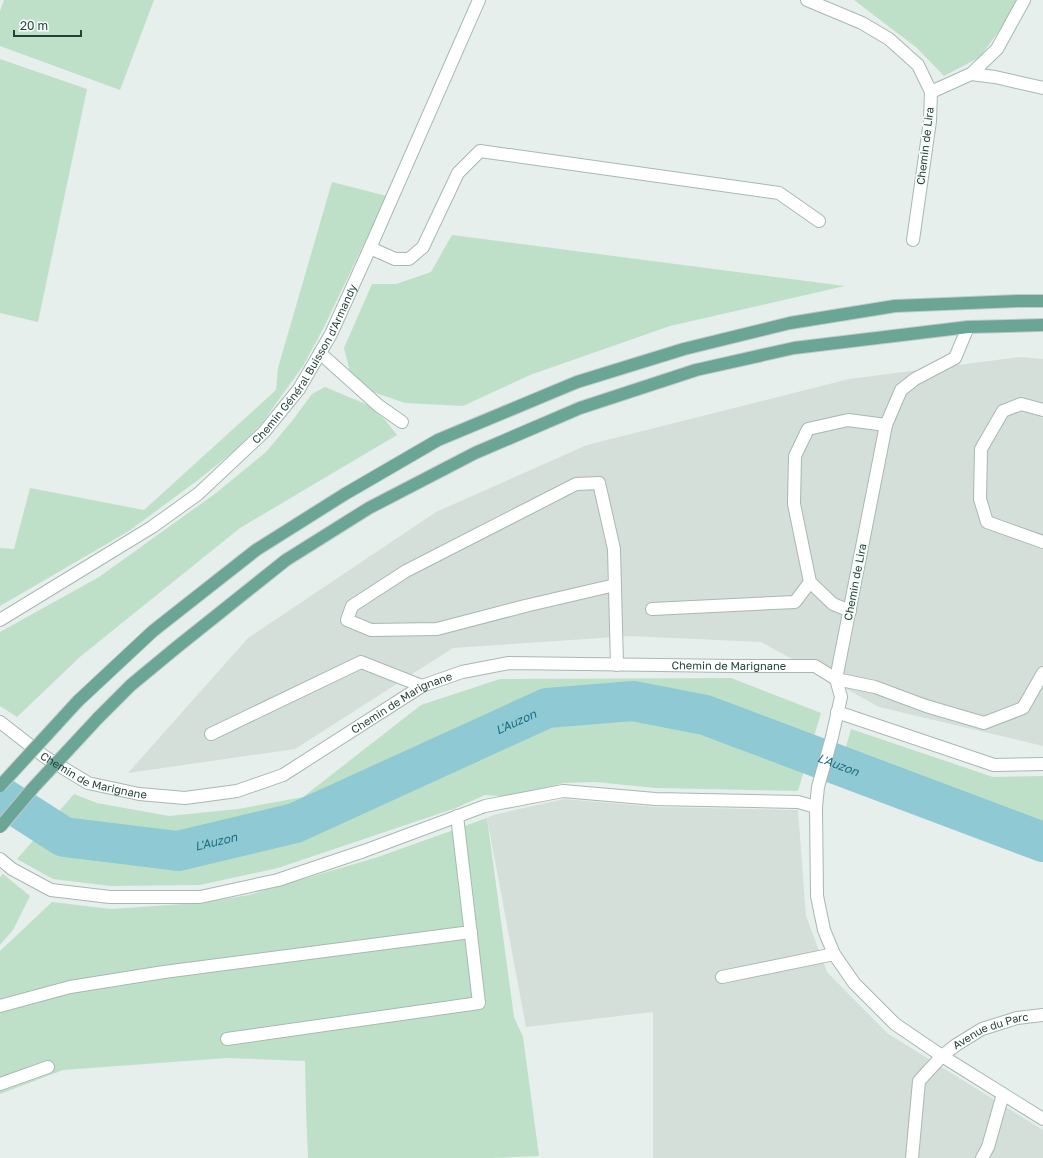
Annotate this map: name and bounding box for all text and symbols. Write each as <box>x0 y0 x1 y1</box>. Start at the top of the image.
scale bar <box>14 12 81 38</box>
text: 20 m <box>20 18 48 33</box>
street label: Chemin de Lira <box>913 106 936 186</box>
street label: Chemin Général Buisson d'Armandy <box>249 282 359 446</box>
street label: Chemin de Lira <box>841 542 868 622</box>
street label: Chemin de Marignane <box>672 658 786 672</box>
street label: Chemin de Marignane <box>348 669 454 736</box>
water label: L'Auzon <box>493 706 539 738</box>
street label: Chemin de Marignane <box>38 749 147 801</box>
water label: L'Auzon <box>815 750 862 779</box>
water label: L'Auzon <box>193 829 239 854</box>
street label: Avenue du Parc <box>950 1010 1029 1052</box>

